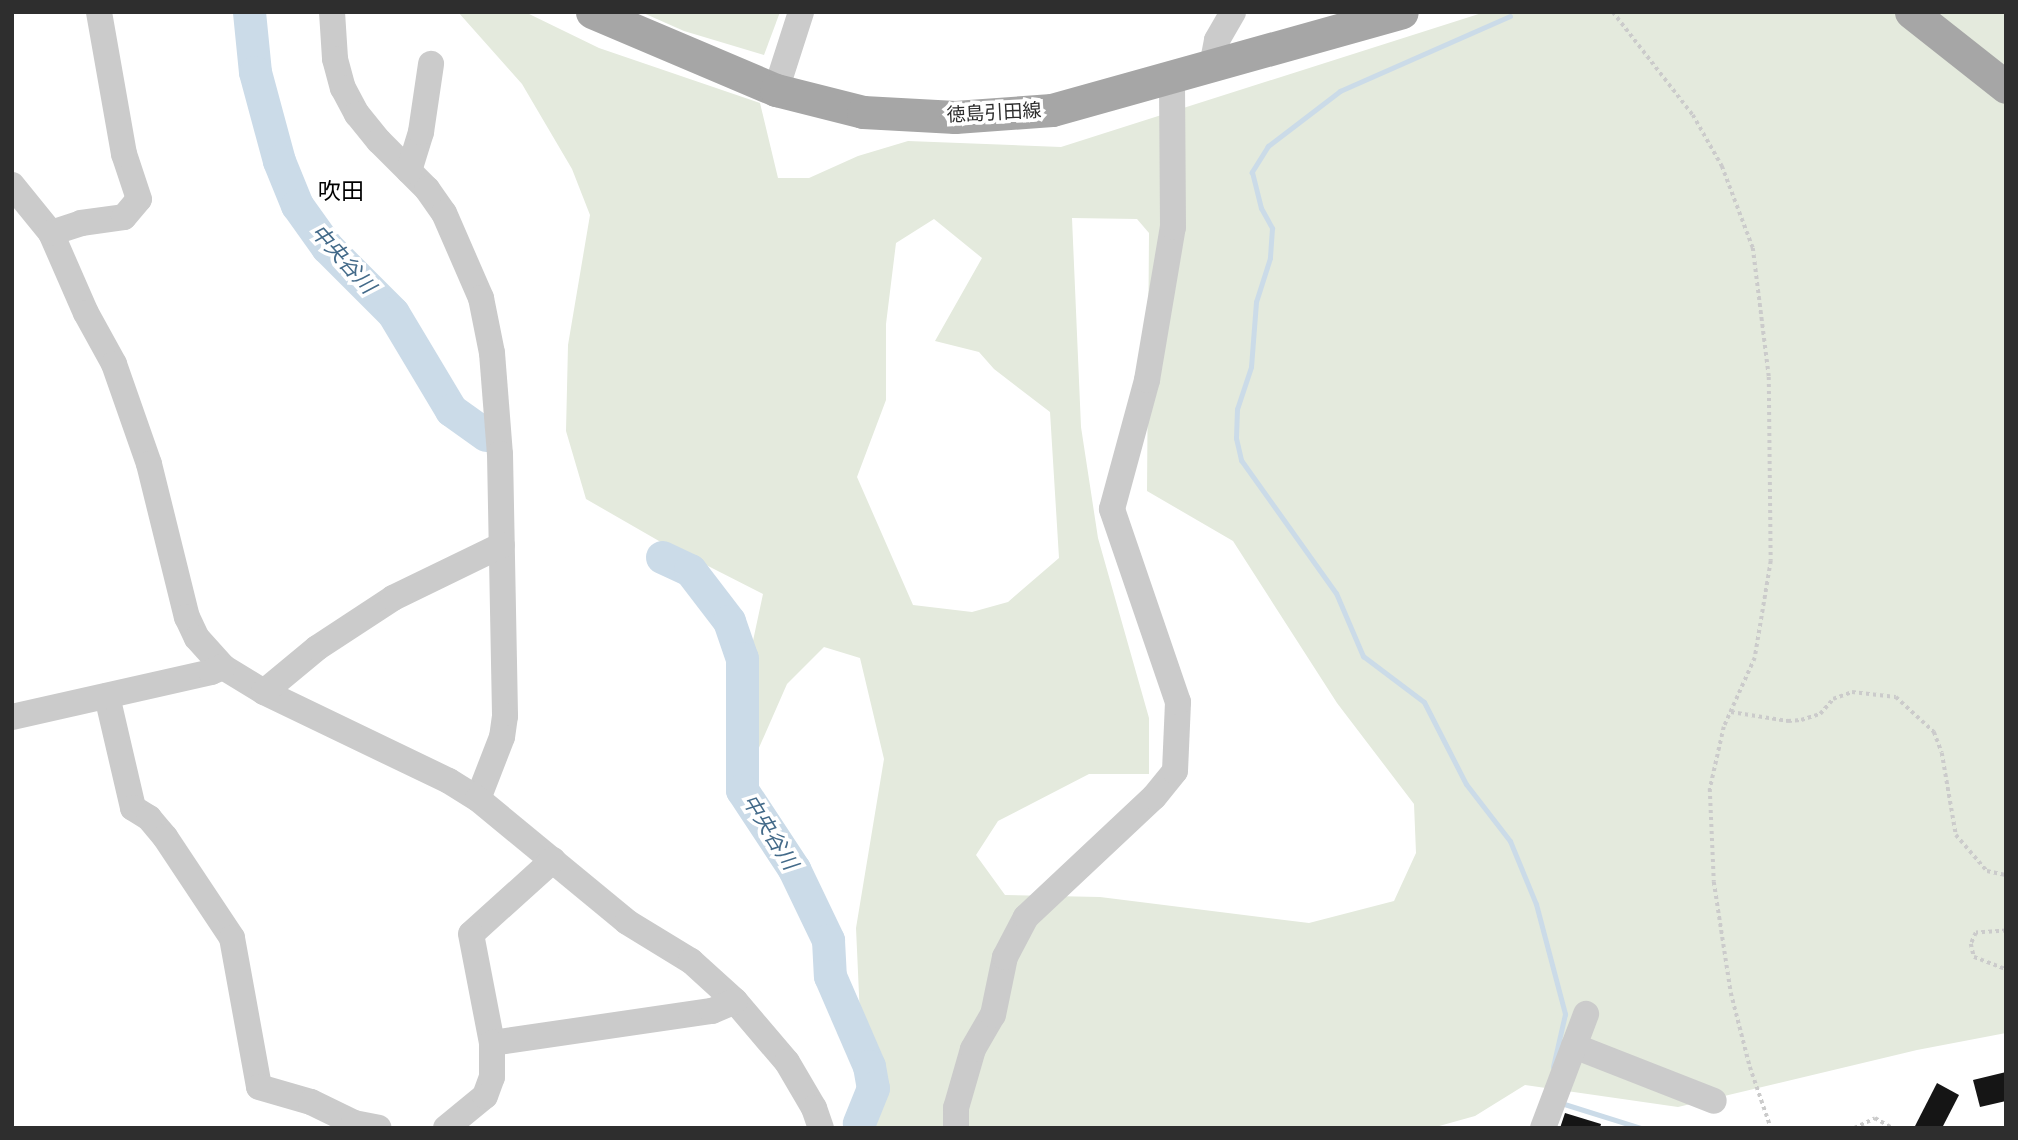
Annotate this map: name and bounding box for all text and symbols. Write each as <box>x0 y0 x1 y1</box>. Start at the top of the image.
street label: 徳島引田線 <box>946 99 1042 127</box>
district label: 吹田 <box>318 177 364 205</box>
water label: 中央谷川 <box>306 219 380 299</box>
water label: 中央谷川 <box>737 790 803 874</box>

